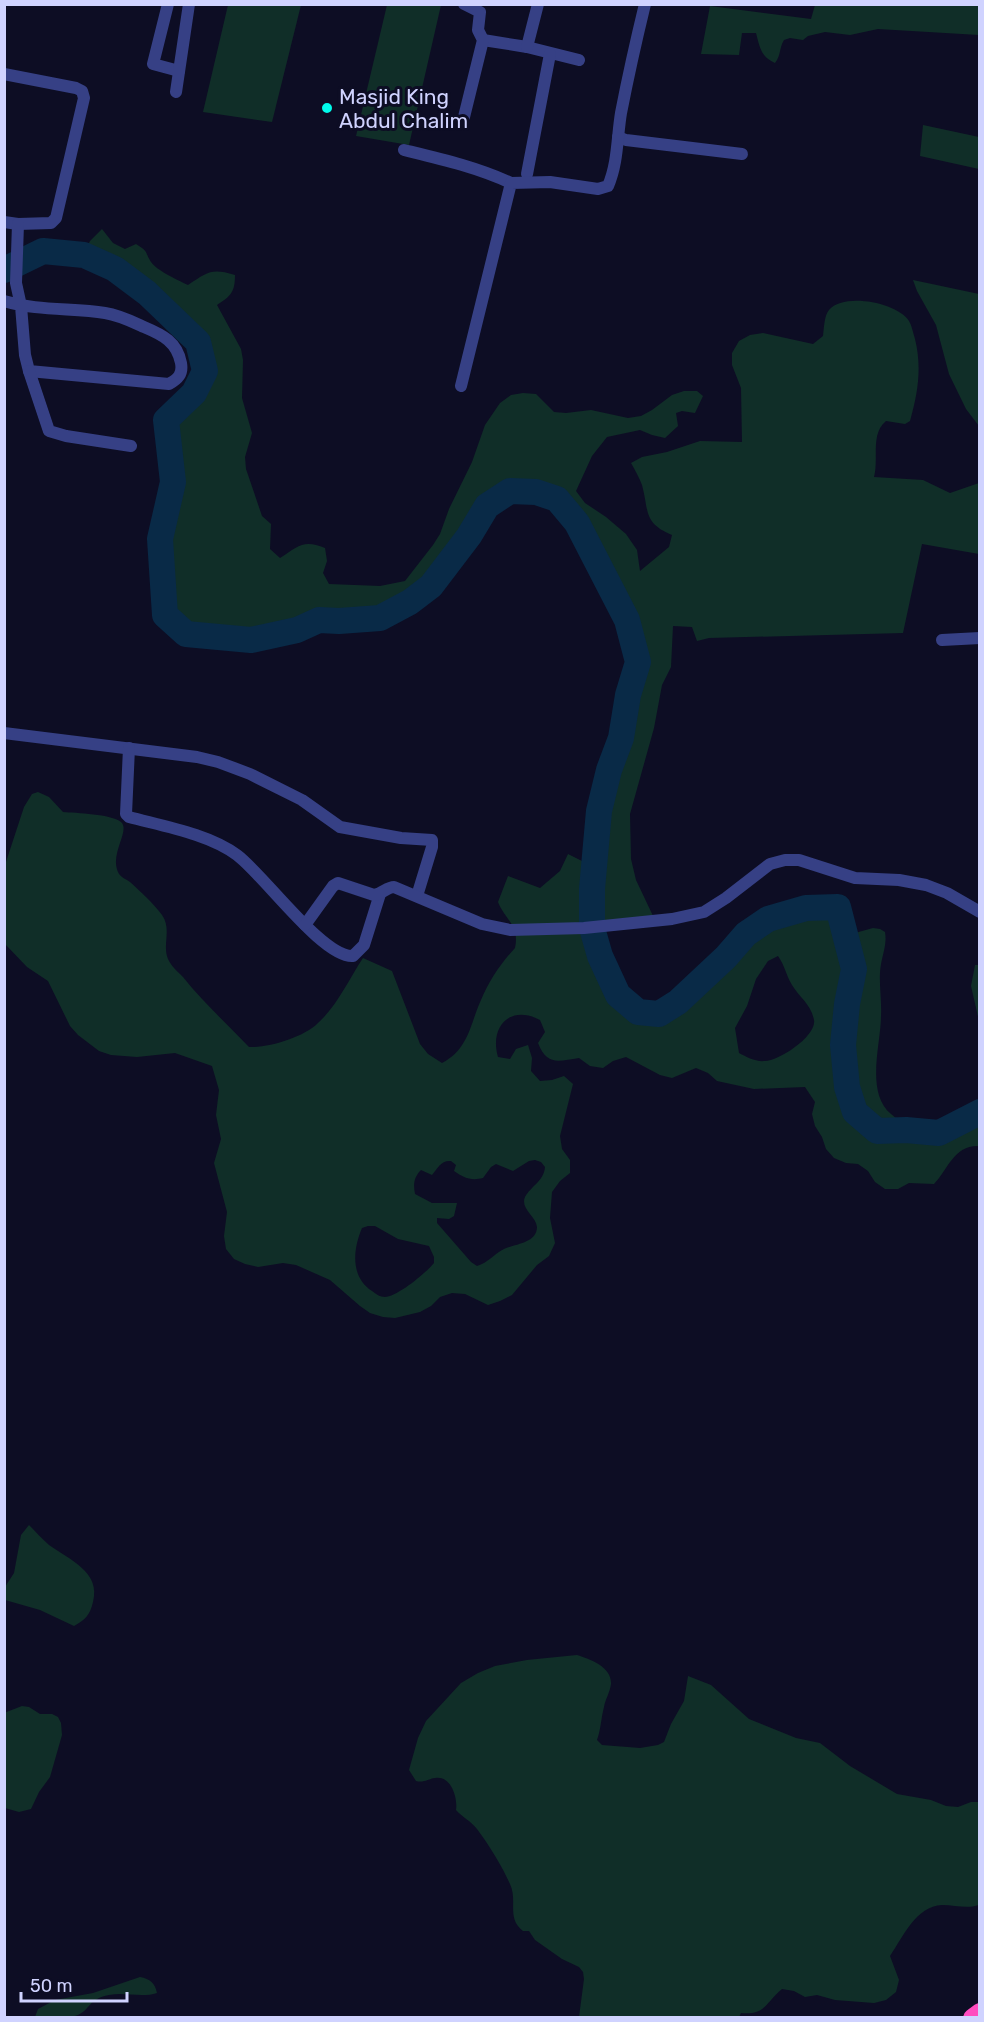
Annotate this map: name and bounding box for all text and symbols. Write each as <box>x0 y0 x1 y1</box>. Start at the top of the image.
place label: Masjid King Abdul Chalim <box>339 84 468 133</box>
marker: Masjid King Abdul Chalim <box>320 101 334 115</box>
scale bar <box>21 1965 128 2003</box>
text: 50 m <box>30 1975 73 1997</box>

